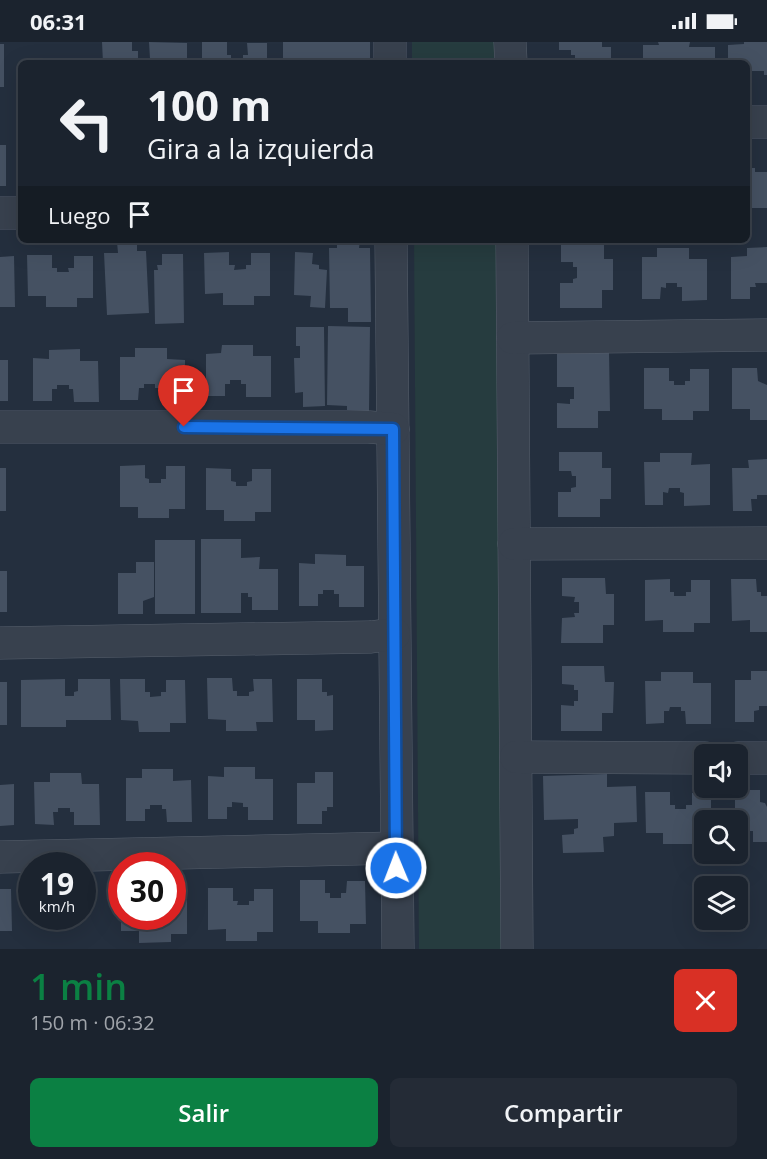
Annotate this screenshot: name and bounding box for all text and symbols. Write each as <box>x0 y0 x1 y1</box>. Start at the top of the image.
text: 06:31 <box>30 6 87 36</box>
text: 100 m <box>147 76 271 133</box>
icon: left <box>48 84 126 162</box>
text: Gira a la izquierda <box>147 130 374 167</box>
icon: arrive <box>123 198 156 231</box>
text: Luego <box>48 200 111 230</box>
pin <box>158 365 209 427</box>
icon: arrive <box>167 374 200 407</box>
map controls <box>694 744 748 930</box>
button: sound <box>694 744 748 798</box>
button: search <box>694 810 748 864</box>
position arrow <box>364 836 428 900</box>
speed limit sign: 30 <box>108 852 186 930</box>
text: 19 <box>40 863 74 904</box>
button: layers <box>694 876 748 930</box>
text: km/h <box>39 896 75 916</box>
text: 1 min <box>30 962 127 1011</box>
button: close <box>674 969 737 1032</box>
text: 150 m · 06:32 <box>30 1009 155 1036</box>
button: Salir <box>30 1078 378 1147</box>
button: Compartir <box>390 1078 737 1147</box>

